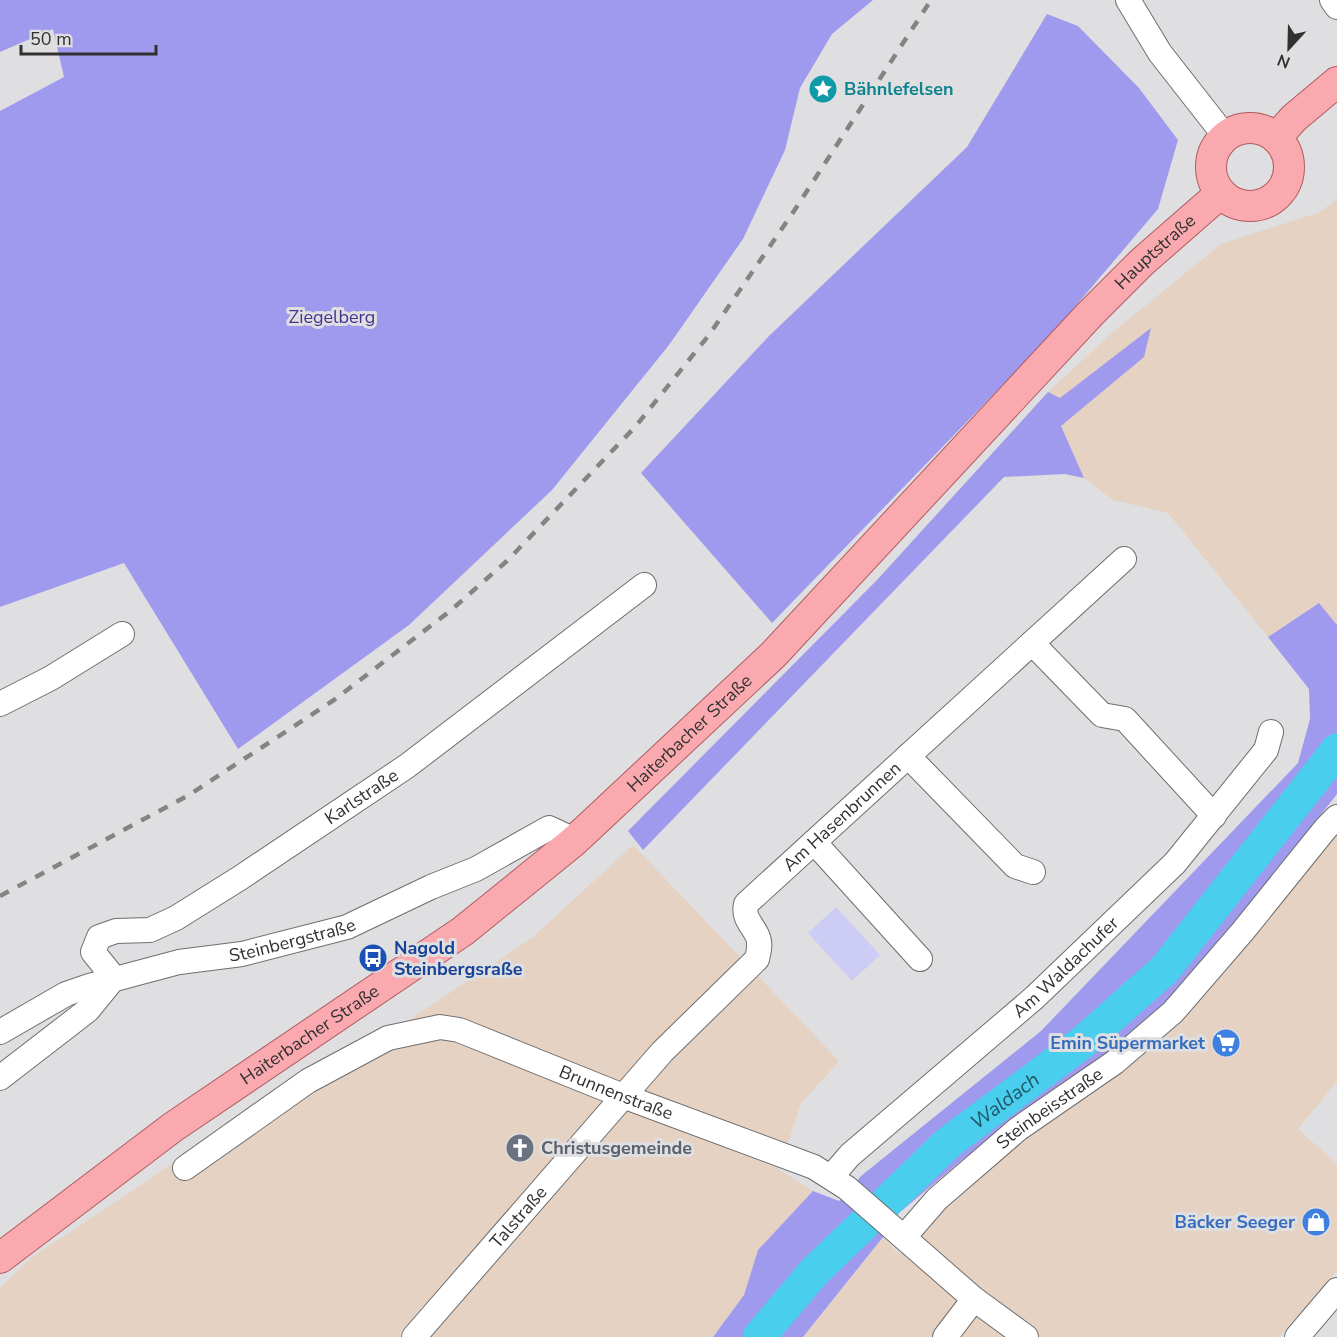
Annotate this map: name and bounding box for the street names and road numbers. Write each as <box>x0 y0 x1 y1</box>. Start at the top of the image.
street label: Hauptstraße <box>1109 209 1201 295</box>
street label: Haiterbacher Straße <box>622 669 757 797</box>
street label: Am Hasenbrunnen <box>778 756 906 877</box>
street label: Karlstraße <box>320 763 403 830</box>
street label: Am Waldachufer <box>1008 911 1124 1023</box>
street label: Steinbergstraße <box>228 913 360 968</box>
street label: Haiterbacher Straße <box>235 979 384 1090</box>
street label: Brunnenstraße <box>556 1060 676 1126</box>
street label: Steinbeisstraße <box>991 1062 1107 1155</box>
street label: Talstraße <box>484 1181 552 1253</box>

